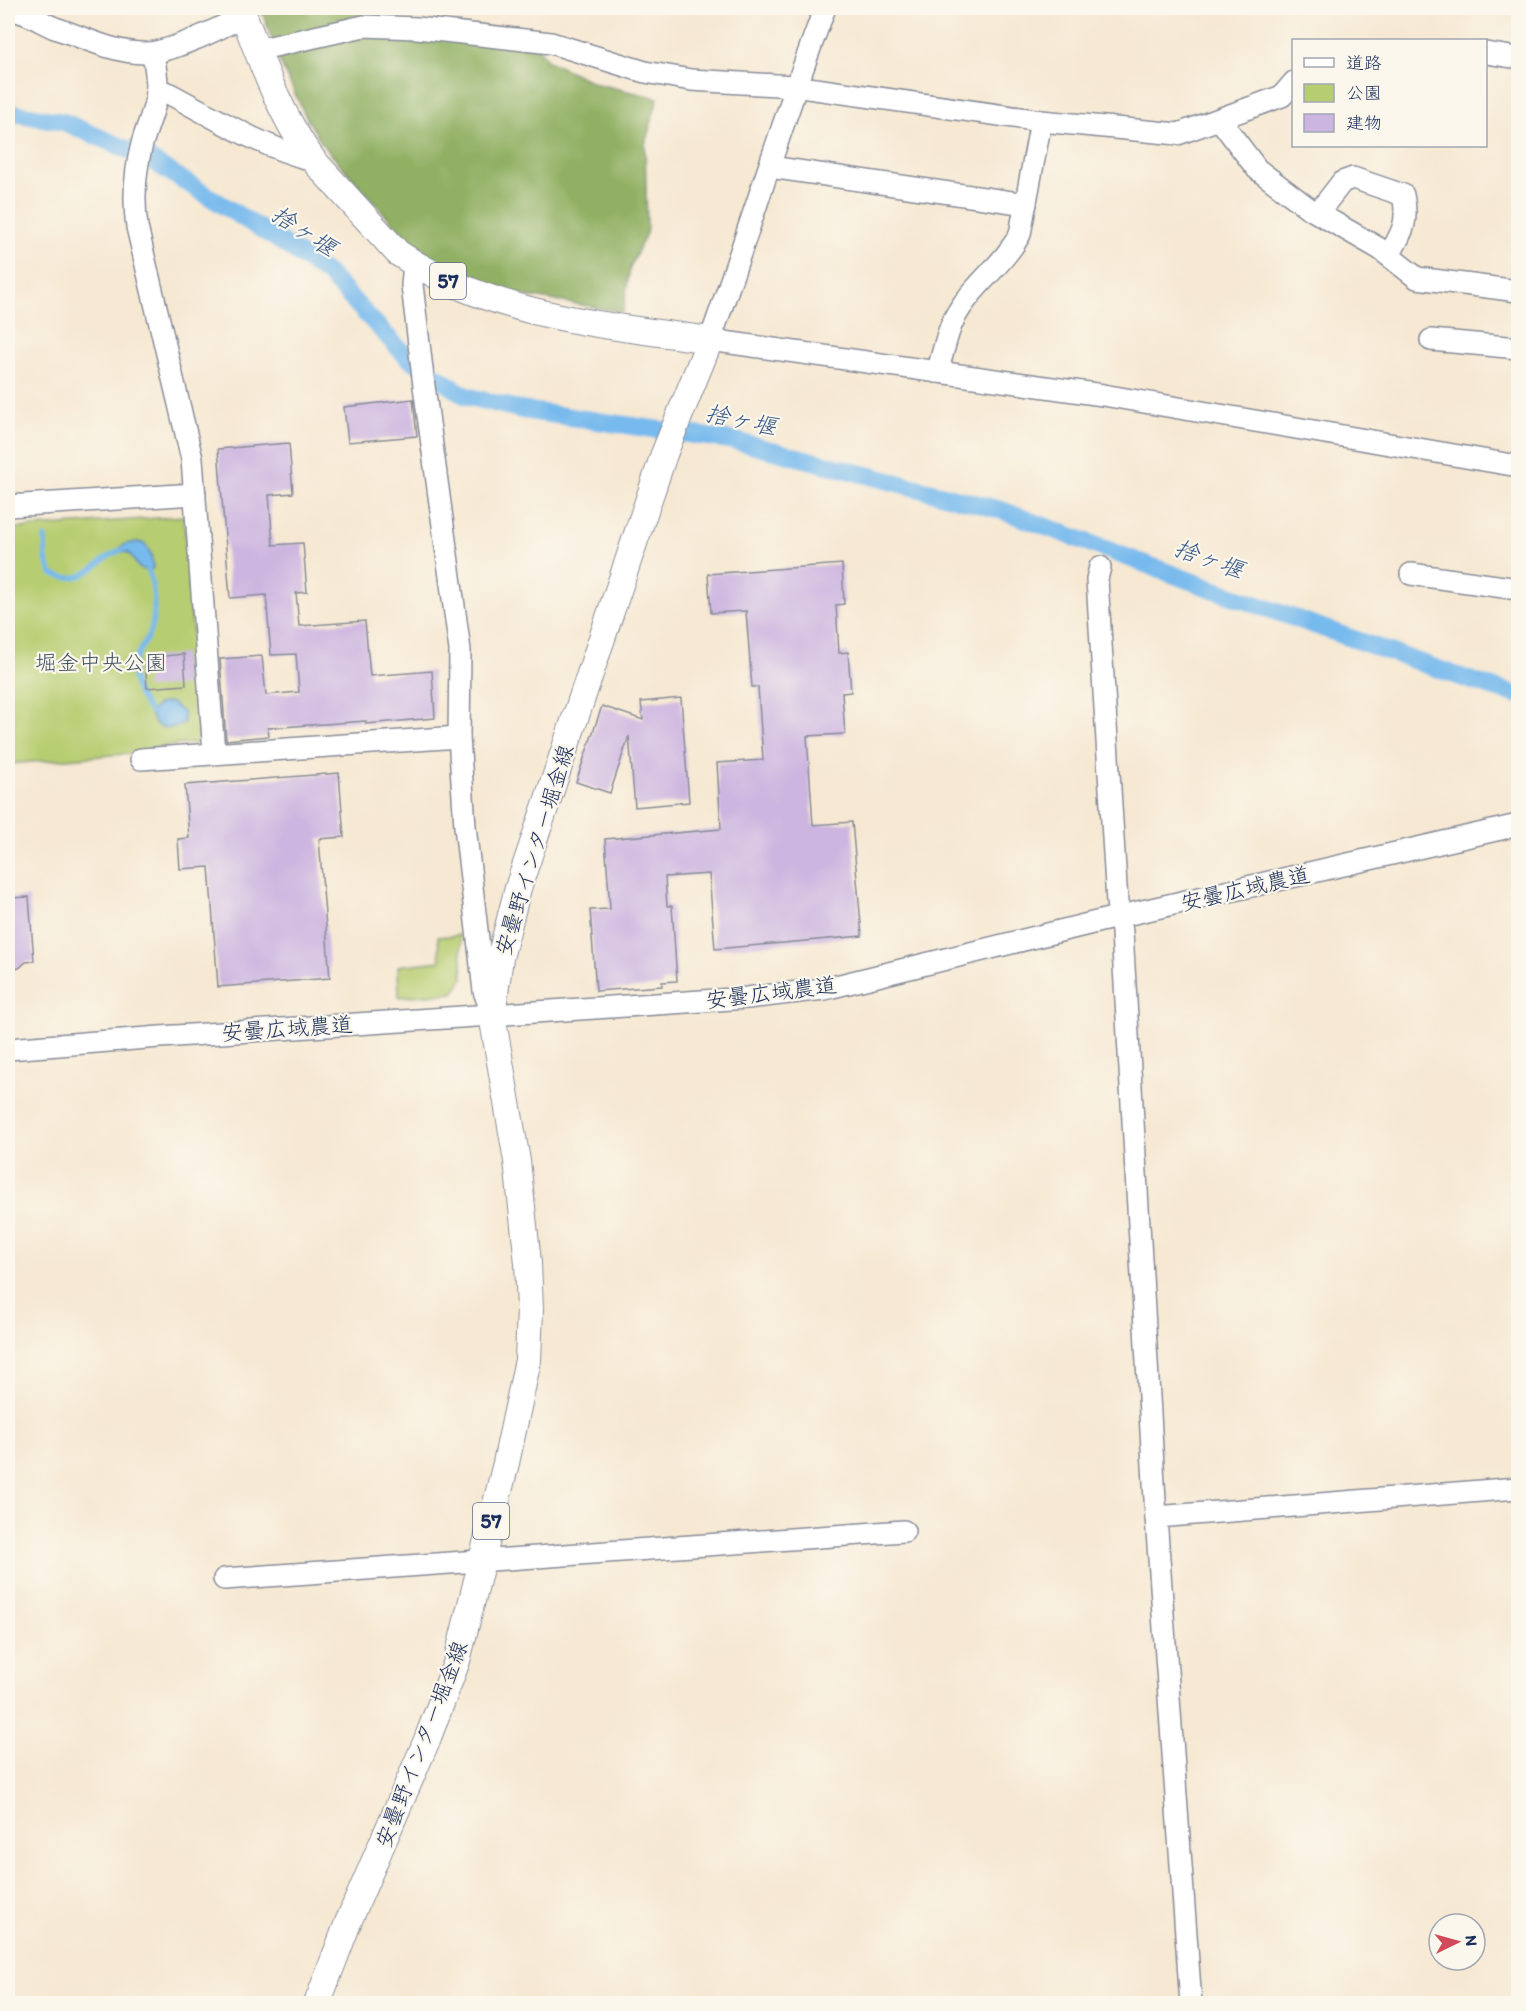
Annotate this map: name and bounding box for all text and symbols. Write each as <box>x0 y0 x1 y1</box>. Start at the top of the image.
legend <box>1292 39 1487 147</box>
text: 道路 <box>1346 52 1382 74</box>
text: 公園 <box>1346 82 1382 104</box>
text: 建物 <box>1346 112 1382 134</box>
water label: 捨ヶ堰 <box>266 199 345 264</box>
road number: 57 <box>430 263 466 299</box>
water label: 捨ヶ堰 <box>703 398 782 442</box>
water label: 捨ヶ堰 <box>1170 533 1251 585</box>
park label: 堀金中央公園 <box>35 649 167 676</box>
street label: 安曇野インター堀金線 <box>490 741 579 959</box>
street label: 安曇広域農道 <box>1178 860 1312 916</box>
street label: 安曇広域農道 <box>704 971 838 1014</box>
street label: 安曇広域農道 <box>220 1010 354 1047</box>
road number: 57 <box>473 1503 509 1539</box>
street label: 安曇野インター堀金線 <box>370 1637 473 1851</box>
north arrow <box>1427 1912 1487 1972</box>
text: N <box>1462 1935 1481 1947</box>

